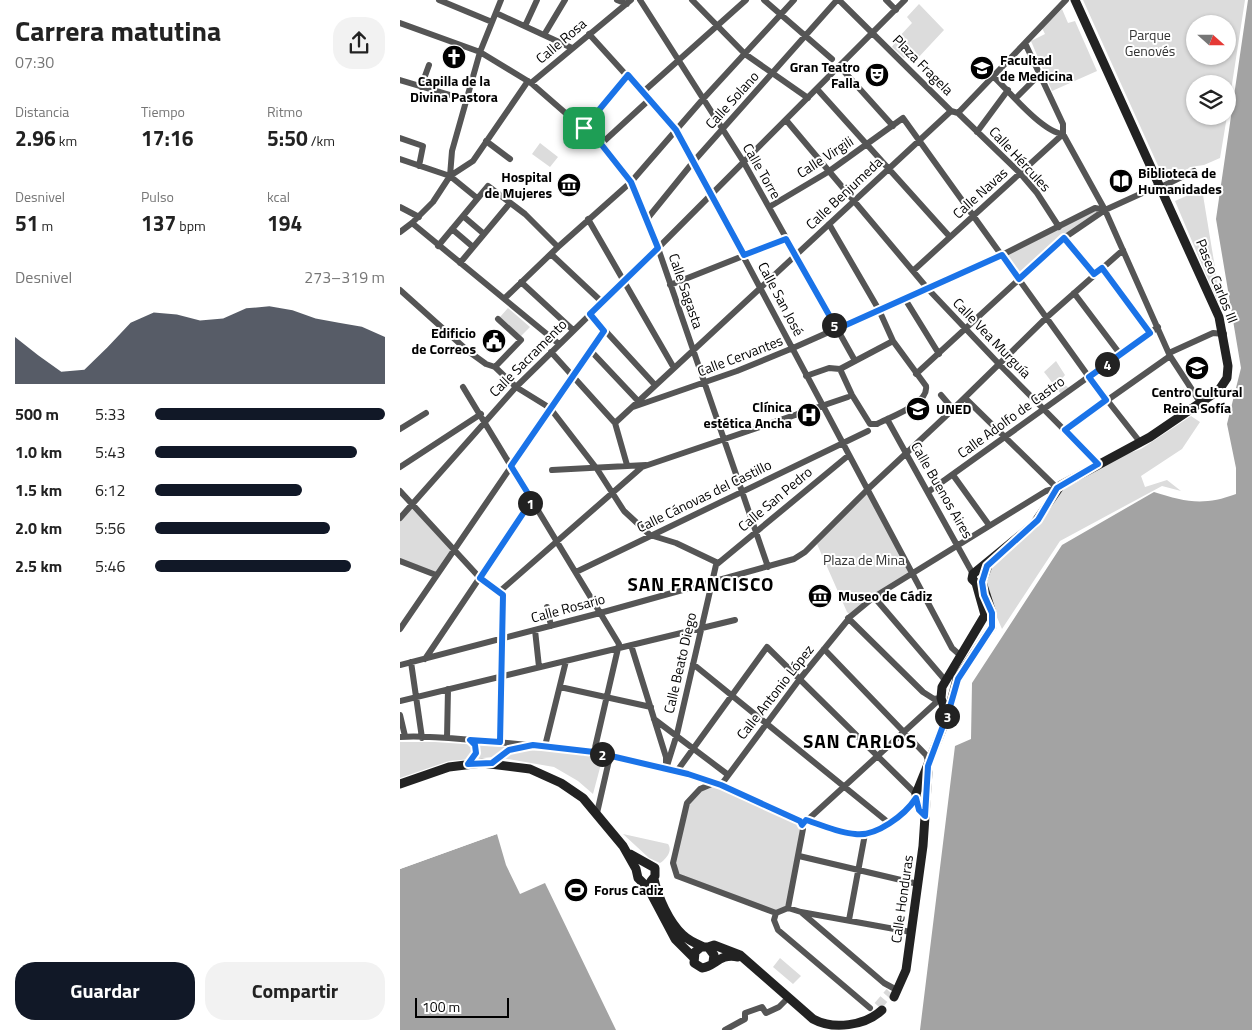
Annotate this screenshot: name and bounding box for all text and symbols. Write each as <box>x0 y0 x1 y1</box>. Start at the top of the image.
text: Carrera matutina <box>15 9 221 52</box>
street label: Calle Rosa <box>531 13 591 68</box>
north arrow <box>1186 15 1236 65</box>
map controls <box>1186 15 1236 125</box>
button: share <box>333 17 385 69</box>
park label: Parque Genovés <box>1125 24 1175 61</box>
street label: Plaza Fragela <box>888 29 959 100</box>
church icon: Capilla de la Divina Pastora <box>441 44 467 70</box>
place label: Facultad de Medicina <box>1000 49 1073 86</box>
text: 07:30 <box>15 50 54 74</box>
school or university icon: Facultad de Medicina <box>969 55 995 81</box>
place label: Gran Teatro Falla <box>790 56 860 93</box>
theatre icon: Gran Teatro Falla <box>864 62 890 88</box>
street label: Calle Solano <box>700 66 763 133</box>
place label: Capilla de la Divina Pastora <box>410 70 498 107</box>
button: layers <box>1186 75 1236 125</box>
text: Distancia <box>15 101 69 122</box>
text: Tiempo <box>141 101 185 122</box>
text: Ritmo <box>267 101 303 122</box>
pin <box>563 107 605 149</box>
icon: arrive <box>570 114 598 142</box>
street label: Calle Hércules <box>984 121 1056 196</box>
text: 2.96 <box>15 122 56 154</box>
text: 17:16 <box>141 122 193 154</box>
text: 5:50 <box>267 122 308 154</box>
text: km <box>56 130 77 151</box>
text: /km <box>308 130 335 151</box>
street label: Calle Virgili <box>792 130 857 183</box>
street label: Calle Torre <box>738 139 787 203</box>
street label: Calle Benjumeda <box>801 151 887 234</box>
street label: Calle Navas <box>947 162 1012 223</box>
place label: Biblioteca de Humanidades <box>1138 162 1222 199</box>
place label: Hospital de Mujeres <box>485 166 552 203</box>
library icon: Biblioteca de Humanidades <box>1108 168 1134 194</box>
museum icon: Hospital de Mujeres <box>556 172 582 198</box>
text: Desnivel <box>15 186 65 207</box>
text: Pulso <box>141 186 174 207</box>
text: kcal <box>267 186 290 207</box>
text: 51 <box>15 207 39 239</box>
text: 137 <box>141 207 176 239</box>
text: 194 <box>267 207 302 239</box>
text: m <box>39 215 53 236</box>
text: bpm <box>176 215 206 236</box>
street label: Paseo Carlos III <box>1191 235 1244 326</box>
street label: Calle Sagasta <box>664 250 709 331</box>
street label: Calle San José <box>753 258 810 340</box>
text: Desnivel <box>15 265 72 289</box>
text: 273–319 m <box>304 265 385 289</box>
street label: Calle Vea Murguía <box>948 293 1036 383</box>
pin: 5 <box>822 312 846 338</box>
street label: Calle Sacramento <box>484 314 571 401</box>
text: 5 <box>831 315 838 336</box>
place label: Edificio de Correos <box>412 322 476 359</box>
public building icon: Edificio de Correos <box>481 328 507 354</box>
street label: Calle Cervantes <box>694 330 786 382</box>
pin: 4 <box>1094 352 1120 376</box>
text: 4 <box>1104 354 1111 375</box>
school or university icon: Centro Cultural Reina Sofía <box>1184 355 1210 381</box>
street label: Calle Adolfo de Castro <box>953 370 1069 463</box>
place label: Centro Cultural Reina Sofía <box>1151 381 1243 418</box>
place label: Clínica estética Ancha <box>704 396 792 433</box>
school or university icon: UNED <box>905 396 931 422</box>
place label: UNED <box>936 398 972 419</box>
text: 500 m <box>15 402 59 426</box>
text: 5:33 <box>95 402 125 426</box>
hospital icon: Clínica estética Ancha <box>796 402 822 428</box>
street label: Calle Buenos Aires <box>906 437 979 542</box>
text: 1.0 km <box>15 440 62 464</box>
text: 5:43 <box>95 440 125 464</box>
street label: Calle Cánovas del Castillo <box>633 454 775 537</box>
street label: Calle San Pedro <box>733 461 816 536</box>
text: 1.5 km <box>15 478 62 502</box>
text: 6:12 <box>95 478 125 502</box>
pin: 1 <box>518 490 542 516</box>
text: 1 <box>527 493 534 514</box>
text: 2.0 km <box>15 516 62 540</box>
text: 5:56 <box>95 516 125 540</box>
park label: Plaza de Mina <box>823 549 905 570</box>
text: 2.5 km <box>15 554 62 578</box>
text: 5:46 <box>95 554 125 578</box>
district label: SAN FRANCISCO <box>628 569 774 598</box>
museum icon: Museo de Cádiz <box>807 583 833 609</box>
place label: Museo de Cádiz <box>838 585 932 606</box>
street label: Calle Rosario <box>528 588 607 627</box>
street label: Calle Beato Diego <box>658 610 701 715</box>
street label: Calle Antonio López <box>731 640 818 744</box>
pin: 3 <box>934 704 960 728</box>
text: 3 <box>944 706 951 727</box>
district label: SAN CARLOS <box>803 726 917 755</box>
pin: 2 <box>590 742 614 766</box>
text: 2 <box>599 744 606 765</box>
street label: Calle Honduras <box>885 854 918 944</box>
sports icon: Forus Cadiz <box>563 877 589 903</box>
place label: Forus Cadiz <box>594 879 664 900</box>
button: Guardar <box>15 962 195 1020</box>
button: Compartir <box>205 962 385 1020</box>
scale bar <box>415 995 509 1018</box>
text: 100 m <box>422 996 460 1017</box>

